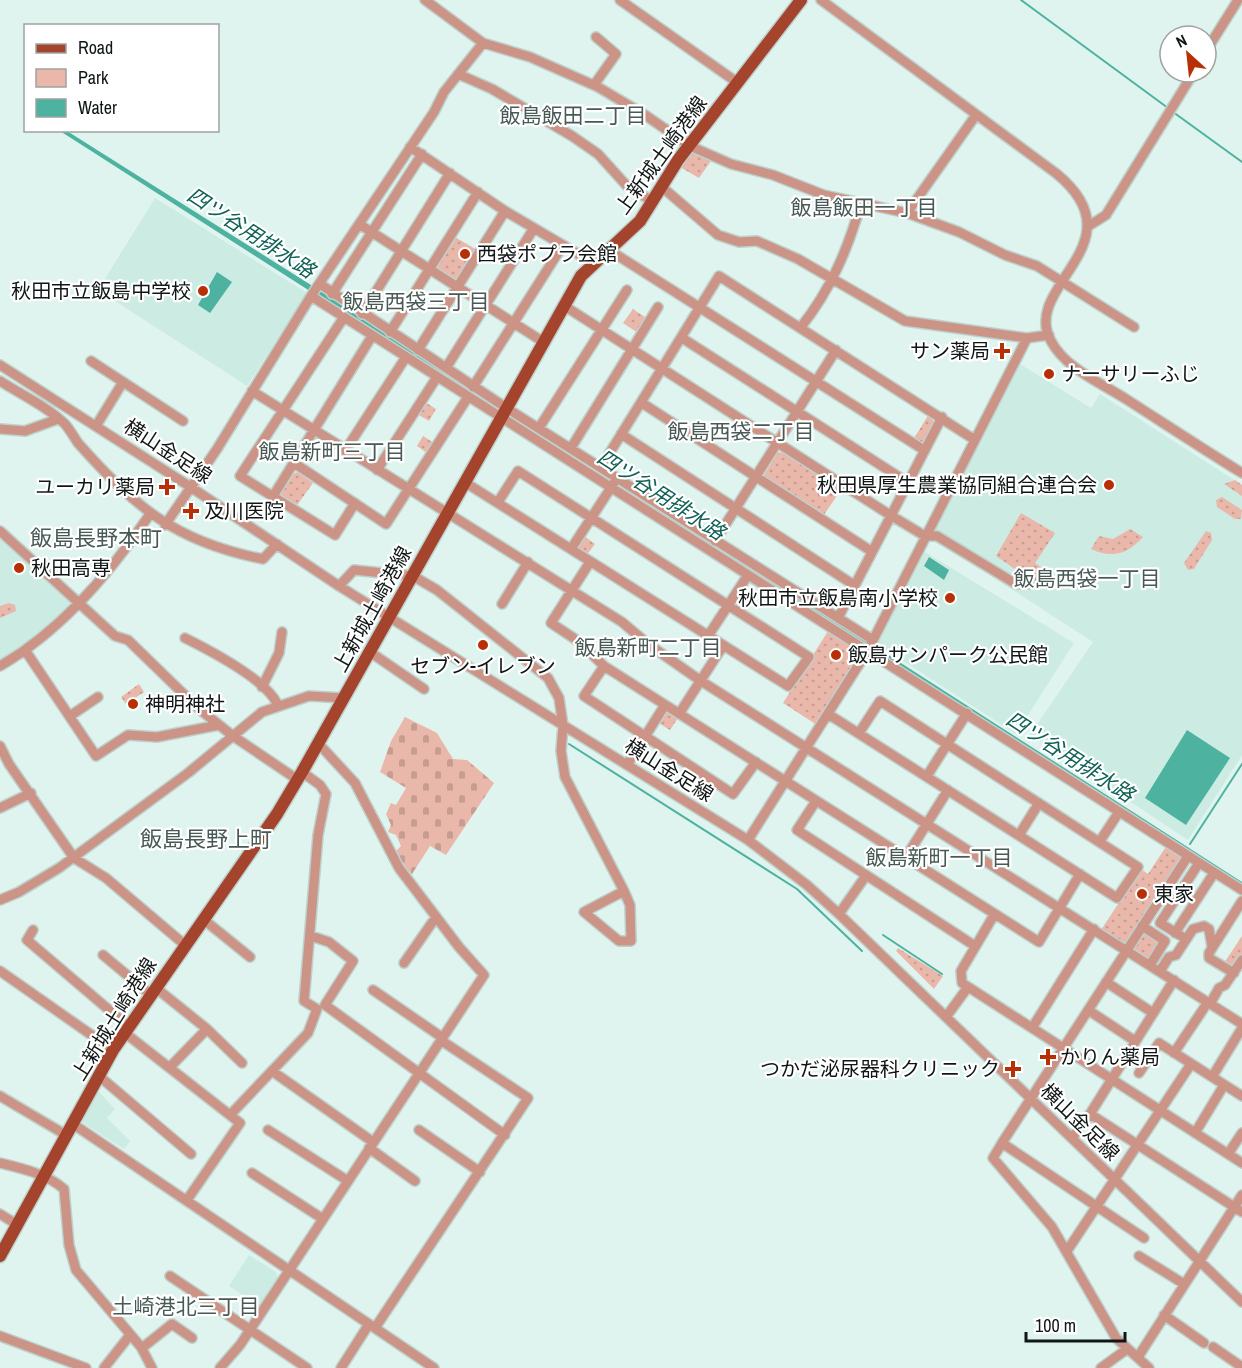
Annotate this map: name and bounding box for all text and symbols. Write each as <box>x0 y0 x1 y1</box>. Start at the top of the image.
legend <box>24 24 219 132</box>
north arrow <box>1158 24 1218 84</box>
text: N <box>1172 29 1190 53</box>
text: Road <box>78 35 113 60</box>
text: Park <box>78 65 109 90</box>
street label: 上新城土崎港線 <box>609 90 713 219</box>
text: Water <box>78 95 117 120</box>
district label: 飯島飯田二丁目 <box>500 101 647 130</box>
water label: 四ツ谷用排水路 <box>182 180 322 286</box>
district label: 飯島飯田一丁目 <box>791 193 938 222</box>
place label: 西袋ポプラ会館 <box>477 240 617 267</box>
marker: 西袋ポプラ会館 <box>458 247 472 261</box>
place label: 秋田市立飯島中学校 <box>11 277 191 304</box>
marker: 秋田市立飯島中学校 <box>196 284 210 298</box>
district label: 飯島西袋三丁目 <box>343 287 490 316</box>
place label: サン薬局 <box>910 337 990 364</box>
marker: サン薬局 <box>995 344 1009 358</box>
place label: ナーサリーふじ <box>1061 360 1200 387</box>
marker: ナーサリーふじ <box>1042 367 1056 381</box>
street label: 横山金足線 <box>119 412 218 489</box>
district label: 飯島西袋二丁目 <box>668 417 815 446</box>
district label: 飯島新町三丁目 <box>259 437 406 466</box>
water label: 四ツ谷用排水路 <box>592 442 732 548</box>
place label: 秋田県厚生農業協同組合連合会 <box>817 471 1097 498</box>
place label: ユーカリ薬局 <box>35 473 155 500</box>
marker: 秋田県厚生農業協同組合連合会 <box>1102 478 1116 492</box>
marker: ユーカリ薬局 <box>160 480 174 494</box>
place label: 及川医院 <box>204 497 284 524</box>
marker: 及川医院 <box>182 502 200 520</box>
district label: 飯島長野本町 <box>30 523 162 553</box>
street label: 上新城土崎港線 <box>326 541 417 677</box>
place label: 秋田高専 <box>31 554 111 581</box>
marker: 秋田高専 <box>12 561 26 575</box>
district label: 飯島西袋一丁目 <box>1014 564 1161 593</box>
place label: 秋田市立飯島南小学校 <box>738 584 938 611</box>
marker: 秋田市立飯島南小学校 <box>943 591 957 605</box>
district label: 飯島新町二丁目 <box>575 633 722 662</box>
marker: セブン-イレブン <box>476 638 490 652</box>
place label: 飯島サンパーク公民館 <box>848 641 1048 668</box>
marker: 飯島サンパーク公民館 <box>829 648 843 662</box>
place label: セブン-イレブン <box>410 652 556 679</box>
place label: 神明神社 <box>145 690 225 717</box>
marker: 神明神社 <box>126 697 140 711</box>
water label: 四ツ谷用排水路 <box>1001 704 1141 810</box>
street label: 横山金足線 <box>620 732 719 808</box>
district label: 飯島長野上町 <box>140 824 272 854</box>
district label: 飯島新町一丁目 <box>866 843 1013 872</box>
place label: 東家 <box>1154 880 1194 907</box>
marker: 東家 <box>1135 887 1149 901</box>
street label: 上新城土崎港線 <box>65 952 162 1085</box>
place label: かりん薬局 <box>1060 1043 1160 1070</box>
marker: かりん薬局 <box>1041 1050 1055 1064</box>
place label: つかだ泌尿器科クリニック <box>760 1055 1000 1082</box>
marker: つかだ泌尿器科クリニック <box>1004 1060 1022 1078</box>
street label: 横山金足線 <box>1035 1077 1126 1166</box>
district label: 土崎港北三丁目 <box>113 1292 260 1321</box>
scale bar <box>1026 1305 1125 1343</box>
text: 100 m <box>1035 1313 1076 1338</box>

